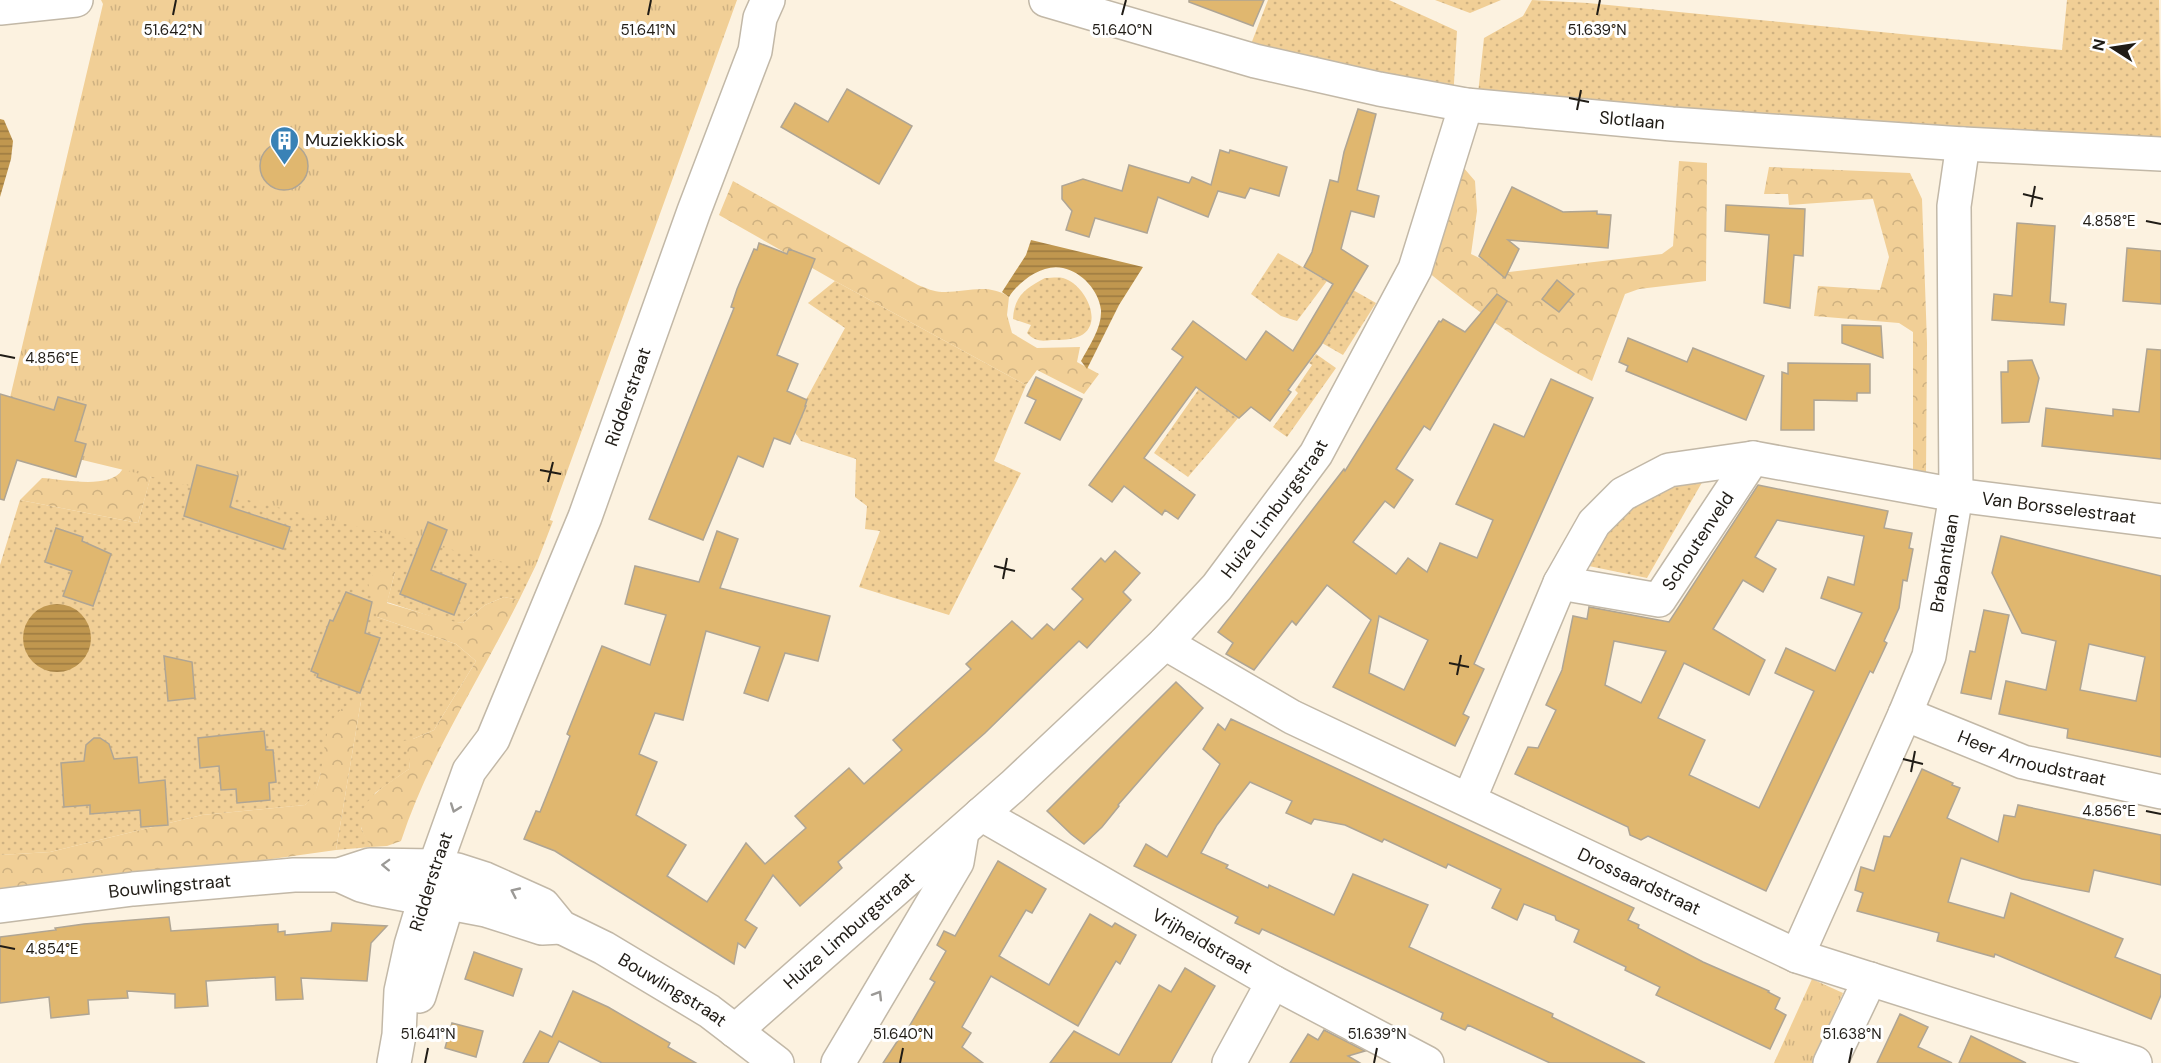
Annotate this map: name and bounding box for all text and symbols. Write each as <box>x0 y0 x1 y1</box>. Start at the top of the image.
north arrow <box>2083 18 2143 78</box>
text: 51.642°N <box>143 20 203 40</box>
text: 51.641°N <box>620 20 676 40</box>
text: 51.640°N <box>1092 20 1152 40</box>
text: 51.639°N <box>1567 20 1627 40</box>
text: N <box>2087 37 2110 53</box>
street label: Slotlaan <box>1598 105 1666 135</box>
building icon: Muziekkiosk <box>268 124 300 166</box>
place label: Muziekkiosk <box>305 128 405 152</box>
text: 4.858°E <box>2082 211 2136 231</box>
street label: Ridderstraat <box>599 344 656 449</box>
text: 4.856°E <box>25 348 79 368</box>
street label: Huize Limburgstraat <box>1216 435 1334 583</box>
street label: Van Borsselestraat <box>1980 486 2137 530</box>
street label: Schoutenveld <box>1656 487 1739 595</box>
street label: Brabantlaan <box>1924 512 1965 614</box>
street label: Heer Arnoudstraat <box>1954 725 2108 792</box>
text: 4.856°E <box>2082 801 2136 821</box>
one-way arrow <box>449 802 462 813</box>
street label: Ridderstraat <box>404 829 458 934</box>
street label: Drossaardstraat <box>1574 842 1705 921</box>
one-way arrow <box>382 859 391 871</box>
street label: Huize Limburgstraat <box>778 866 920 995</box>
street label: Bouwlingstraat <box>107 869 232 904</box>
one-way arrow <box>511 888 522 900</box>
street label: Vrijheidstraat <box>1148 903 1257 979</box>
text: 4.854°E <box>25 939 79 959</box>
street label: Bouwlingstraat <box>614 947 732 1032</box>
one-way arrow <box>871 991 883 1001</box>
text: 51.641°N <box>400 1024 456 1044</box>
text: 51.640°N <box>873 1024 933 1044</box>
text: 51.639°N <box>1347 1024 1407 1044</box>
text: 51.638°N <box>1822 1024 1882 1044</box>

